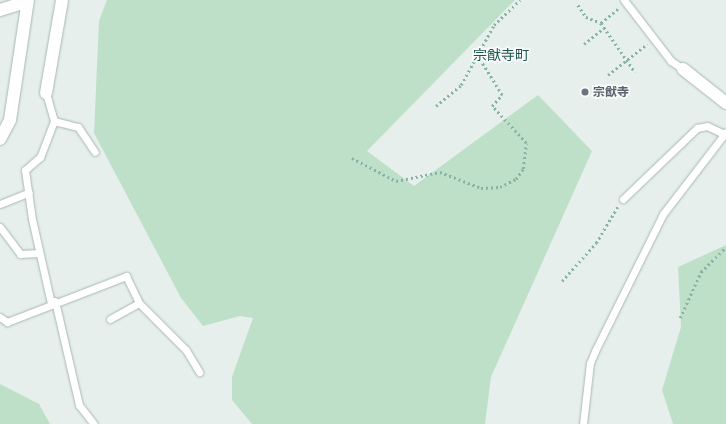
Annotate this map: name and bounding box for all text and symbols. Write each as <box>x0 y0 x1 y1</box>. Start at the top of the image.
district label: 宗猷寺町 <box>473 47 529 63</box>
place label: 宗猷寺 <box>593 85 629 99</box>
marker: 宗猷寺 <box>580 87 590 97</box>

